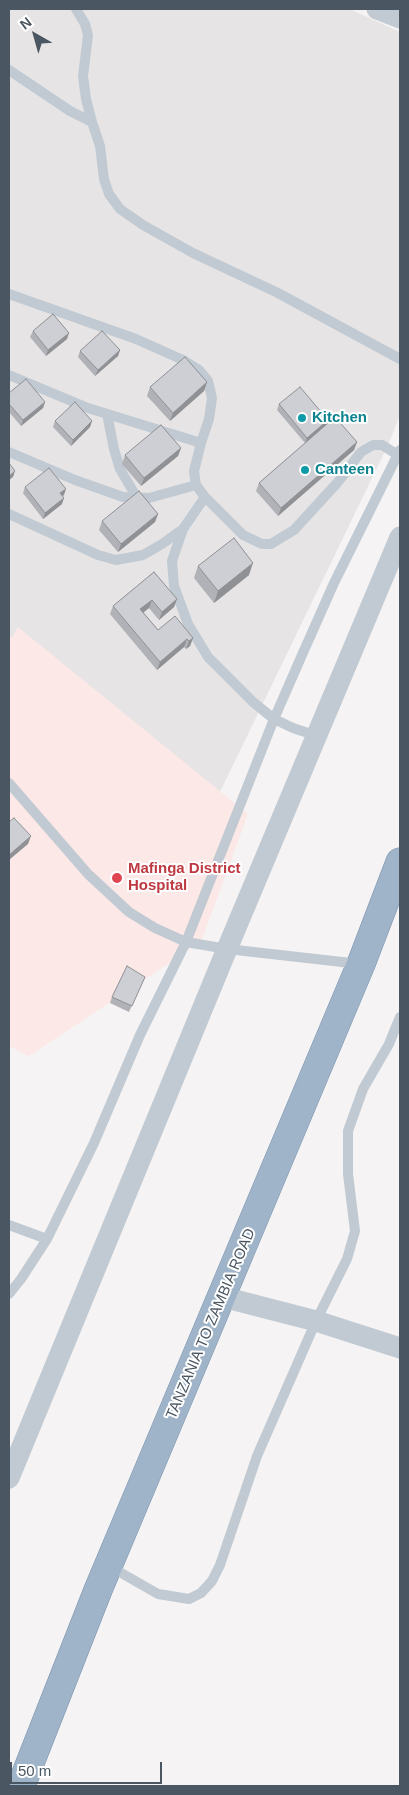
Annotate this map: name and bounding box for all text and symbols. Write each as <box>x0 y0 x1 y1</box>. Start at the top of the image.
north arrow <box>10 10 60 60</box>
text: N <box>17 14 35 33</box>
place label: Kitchen <box>312 409 367 427</box>
marker: Kitchen <box>296 412 308 424</box>
place label: Canteen <box>315 461 374 479</box>
marker: Canteen <box>299 464 311 476</box>
place label: Mafinga District Hospital <box>128 860 241 895</box>
marker: Mafinga District Hospital <box>110 871 124 885</box>
street label: TANZANIA TO ZAMBIA ROAD <box>163 1226 259 1422</box>
scale bar <box>12 1752 165 1784</box>
text: 50 m <box>18 1762 51 1779</box>

